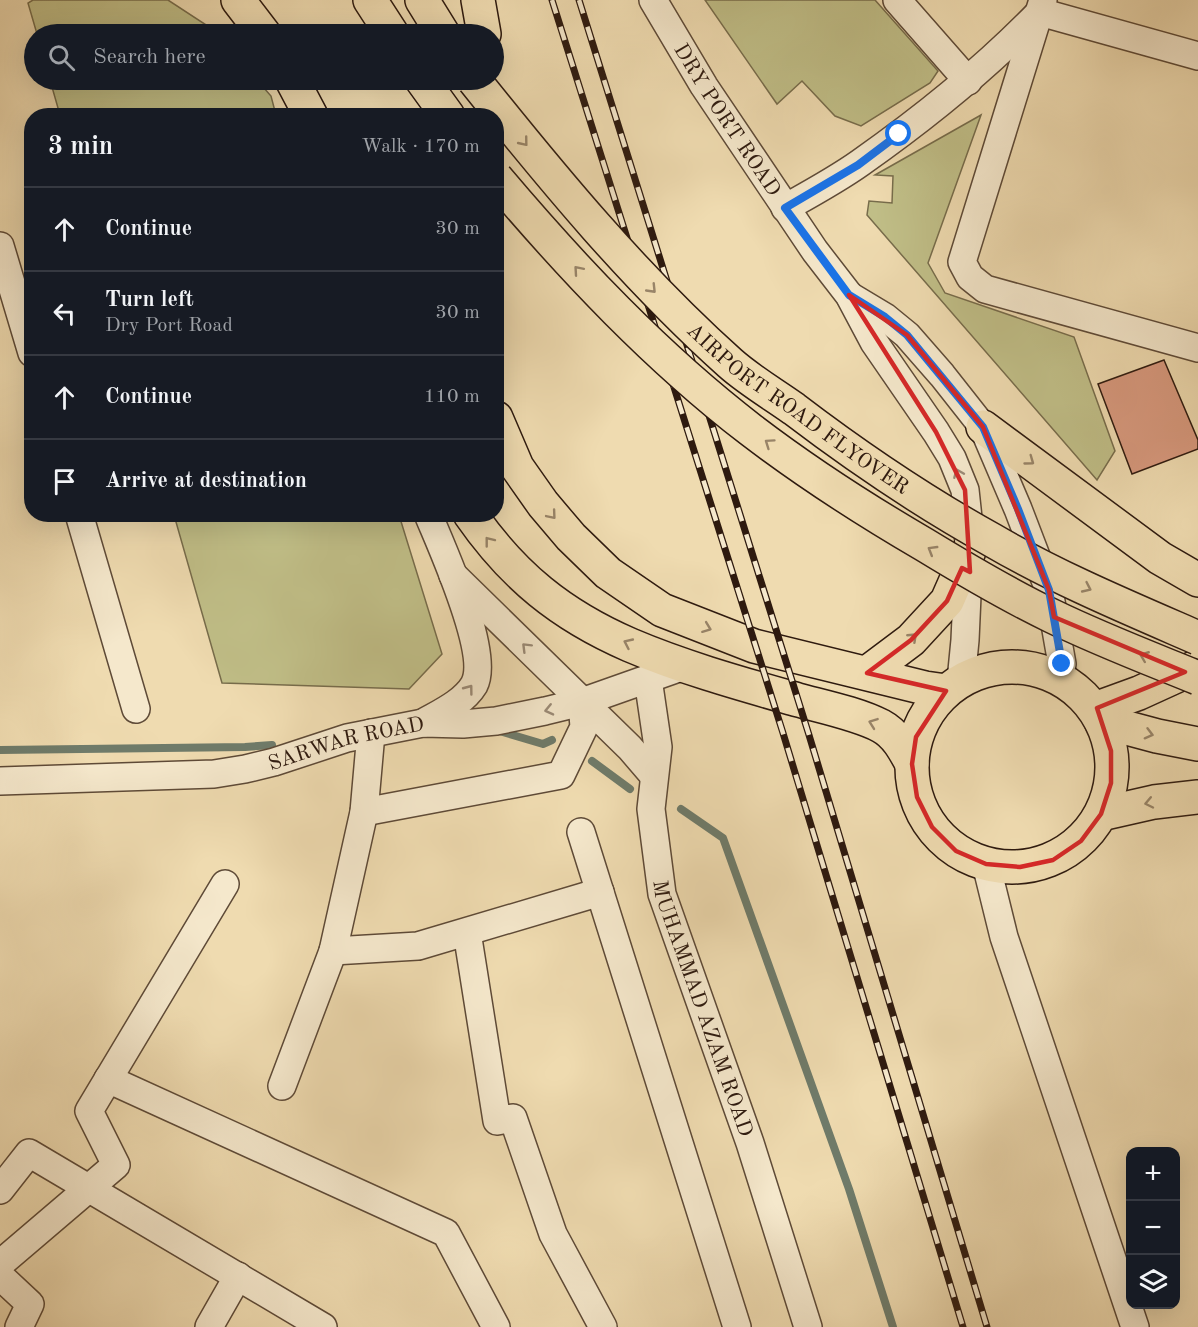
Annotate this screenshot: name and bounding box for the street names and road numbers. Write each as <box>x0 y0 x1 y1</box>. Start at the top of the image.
street label: DRY PORT ROAD <box>669 40 784 200</box>
street label: AIRPORT ROAD FLYOVER <box>682 320 912 499</box>
street label: SARWAR ROAD <box>266 714 426 775</box>
street label: MUHAMMAD AZAM ROAD <box>648 879 756 1140</box>

